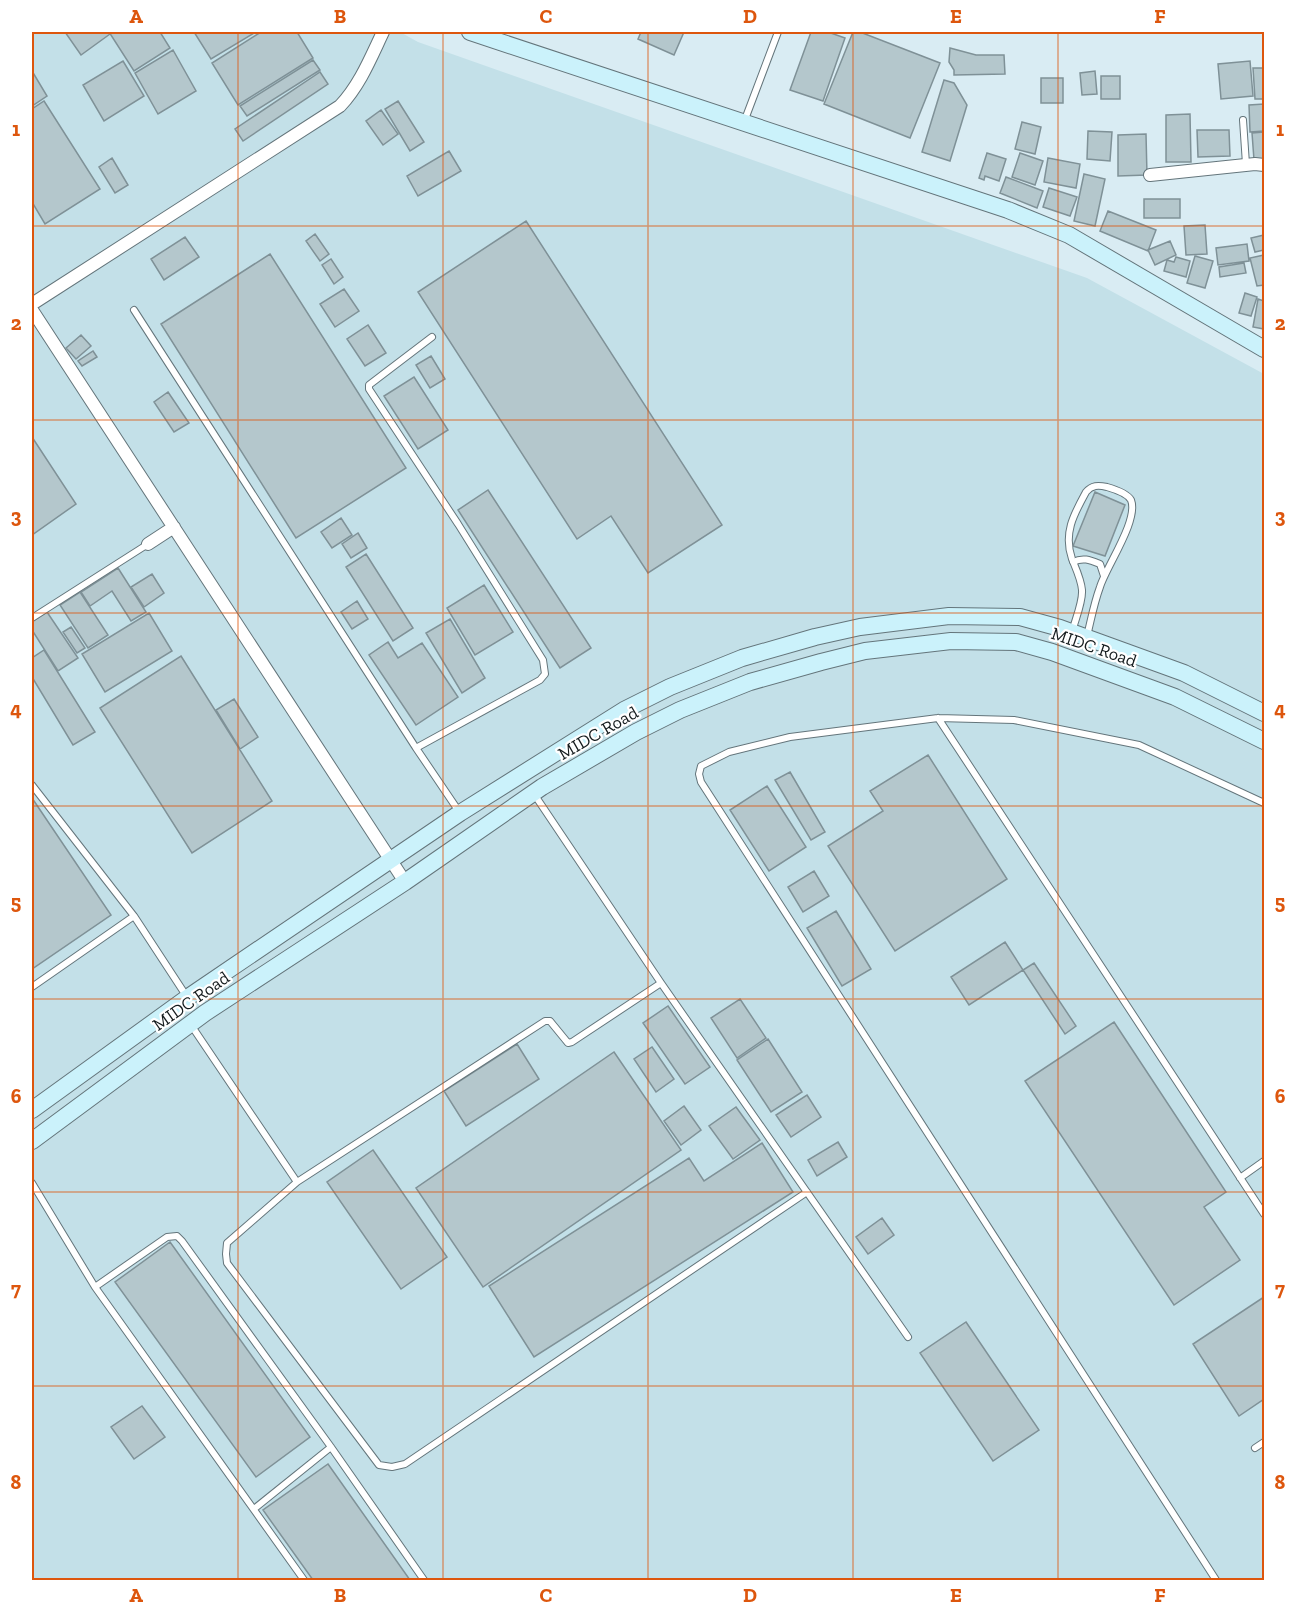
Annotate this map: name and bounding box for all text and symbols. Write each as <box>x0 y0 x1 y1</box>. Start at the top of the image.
text: A <box>129 4 143 28</box>
text: B <box>334 4 346 28</box>
text: C <box>540 4 553 28</box>
text: D <box>743 4 757 28</box>
text: E <box>950 4 962 28</box>
text: F <box>1154 4 1166 28</box>
text: 1 <box>12 117 20 141</box>
text: 1 <box>1276 117 1284 141</box>
text: 2 <box>11 311 22 335</box>
text: 2 <box>1275 311 1286 335</box>
text: 3 <box>11 504 22 528</box>
text: 3 <box>1275 504 1286 528</box>
street label: MIDC Road <box>1048 622 1140 672</box>
text: 4 <box>10 697 22 721</box>
text: 4 <box>1274 697 1286 721</box>
street label: MIDC Road <box>554 701 642 765</box>
text: 5 <box>11 890 21 914</box>
text: 5 <box>1275 890 1285 914</box>
street label: MIDC Road <box>148 966 234 1035</box>
text: 6 <box>11 1084 22 1108</box>
text: 6 <box>1275 1084 1286 1108</box>
text: 7 <box>11 1277 21 1301</box>
text: 7 <box>1275 1277 1285 1301</box>
text: 8 <box>11 1470 22 1494</box>
text: 8 <box>1275 1470 1286 1494</box>
text: A <box>129 1583 143 1607</box>
text: B <box>334 1583 346 1607</box>
text: C <box>540 1583 553 1607</box>
text: D <box>743 1583 757 1607</box>
text: E <box>950 1583 962 1607</box>
text: F <box>1154 1583 1166 1607</box>

